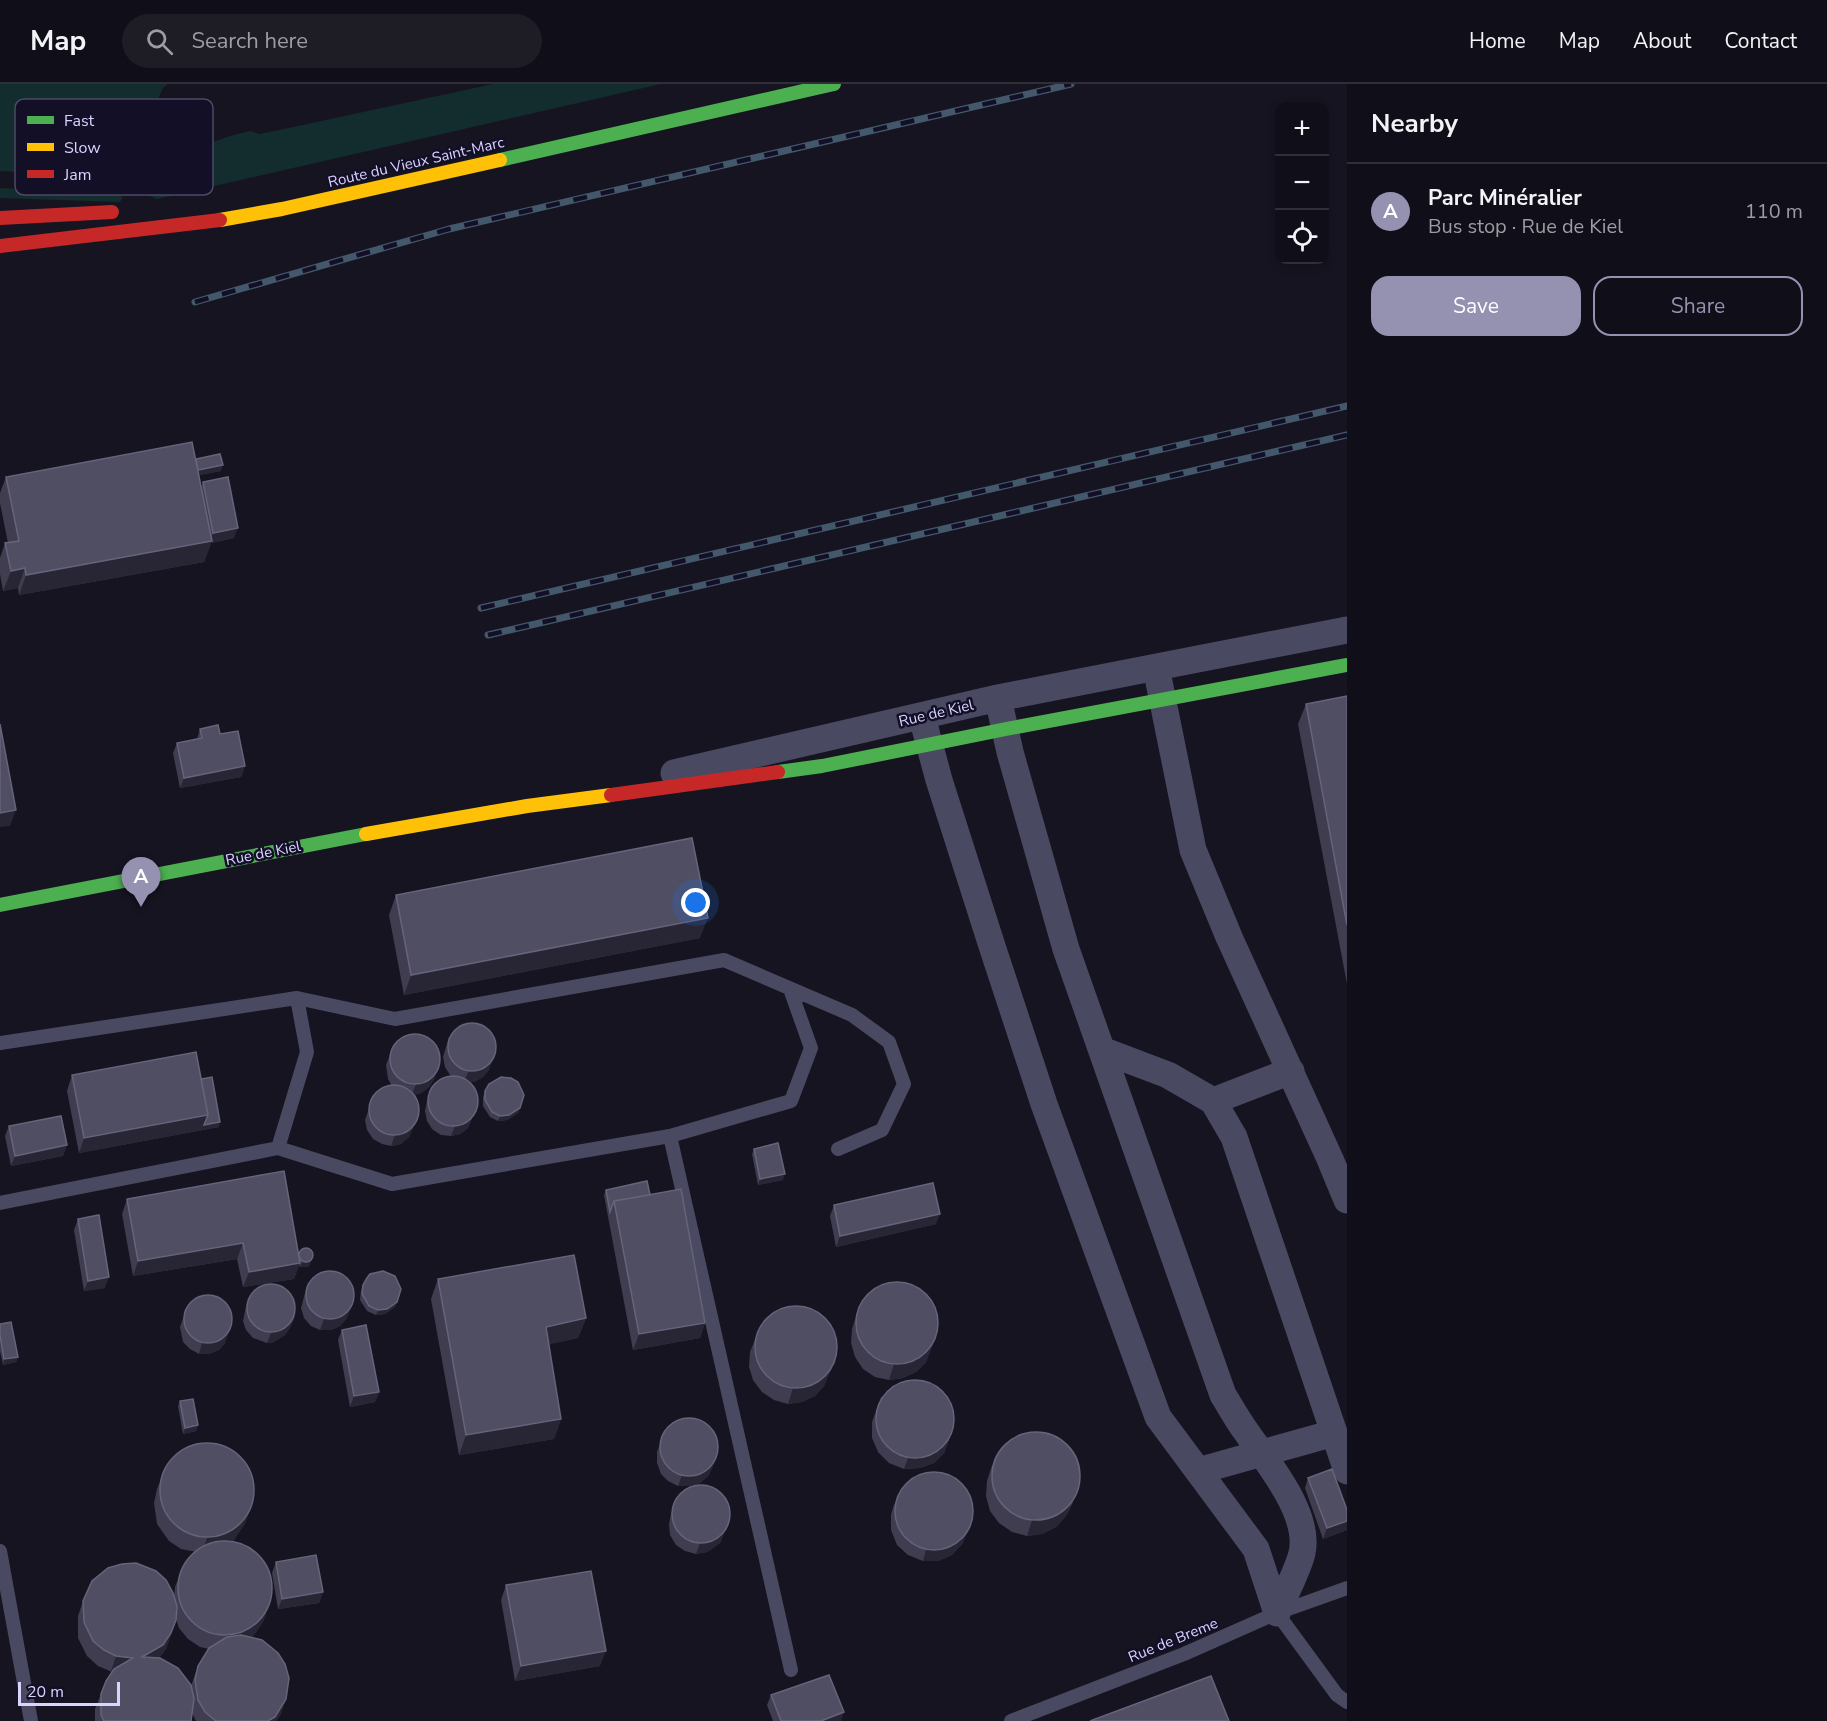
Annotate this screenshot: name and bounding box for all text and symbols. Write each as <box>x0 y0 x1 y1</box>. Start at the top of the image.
search box <box>122 14 542 68</box>
text: Map <box>30 22 86 60</box>
icon: search <box>143 25 176 58</box>
text: Search here <box>191 26 308 56</box>
text: Home <box>1469 27 1526 55</box>
text: Map <box>1559 27 1600 55</box>
text: About <box>1633 27 1691 55</box>
text: Contact <box>1724 27 1797 55</box>
legend <box>15 99 213 195</box>
map controls <box>1275 102 1329 264</box>
button: + <box>1275 102 1329 156</box>
text: Nearby <box>1371 106 1458 141</box>
text: Fast <box>64 110 95 132</box>
street label: Route du Vieux Saint-Marc <box>326 132 506 192</box>
text: Slow <box>64 137 101 159</box>
button: − <box>1275 156 1329 210</box>
text: Jam <box>63 164 91 186</box>
text: Parc Minéralier <box>1428 183 1582 213</box>
text: A <box>1383 198 1398 225</box>
text: 110 m <box>1745 198 1803 225</box>
button: locate <box>1275 210 1329 264</box>
text: Bus stop · Rue de Kiel <box>1428 213 1623 240</box>
button: Save <box>1371 276 1581 336</box>
button: Share <box>1593 276 1803 336</box>
street label: Rue de Kiel <box>897 695 976 731</box>
street label: Rue de Kiel <box>224 836 303 870</box>
pin: A <box>122 858 160 907</box>
your location <box>681 888 710 917</box>
street label: Rue de Breme <box>1125 1613 1221 1667</box>
scale bar <box>18 1679 120 1706</box>
text: 20 m <box>27 1681 64 1703</box>

